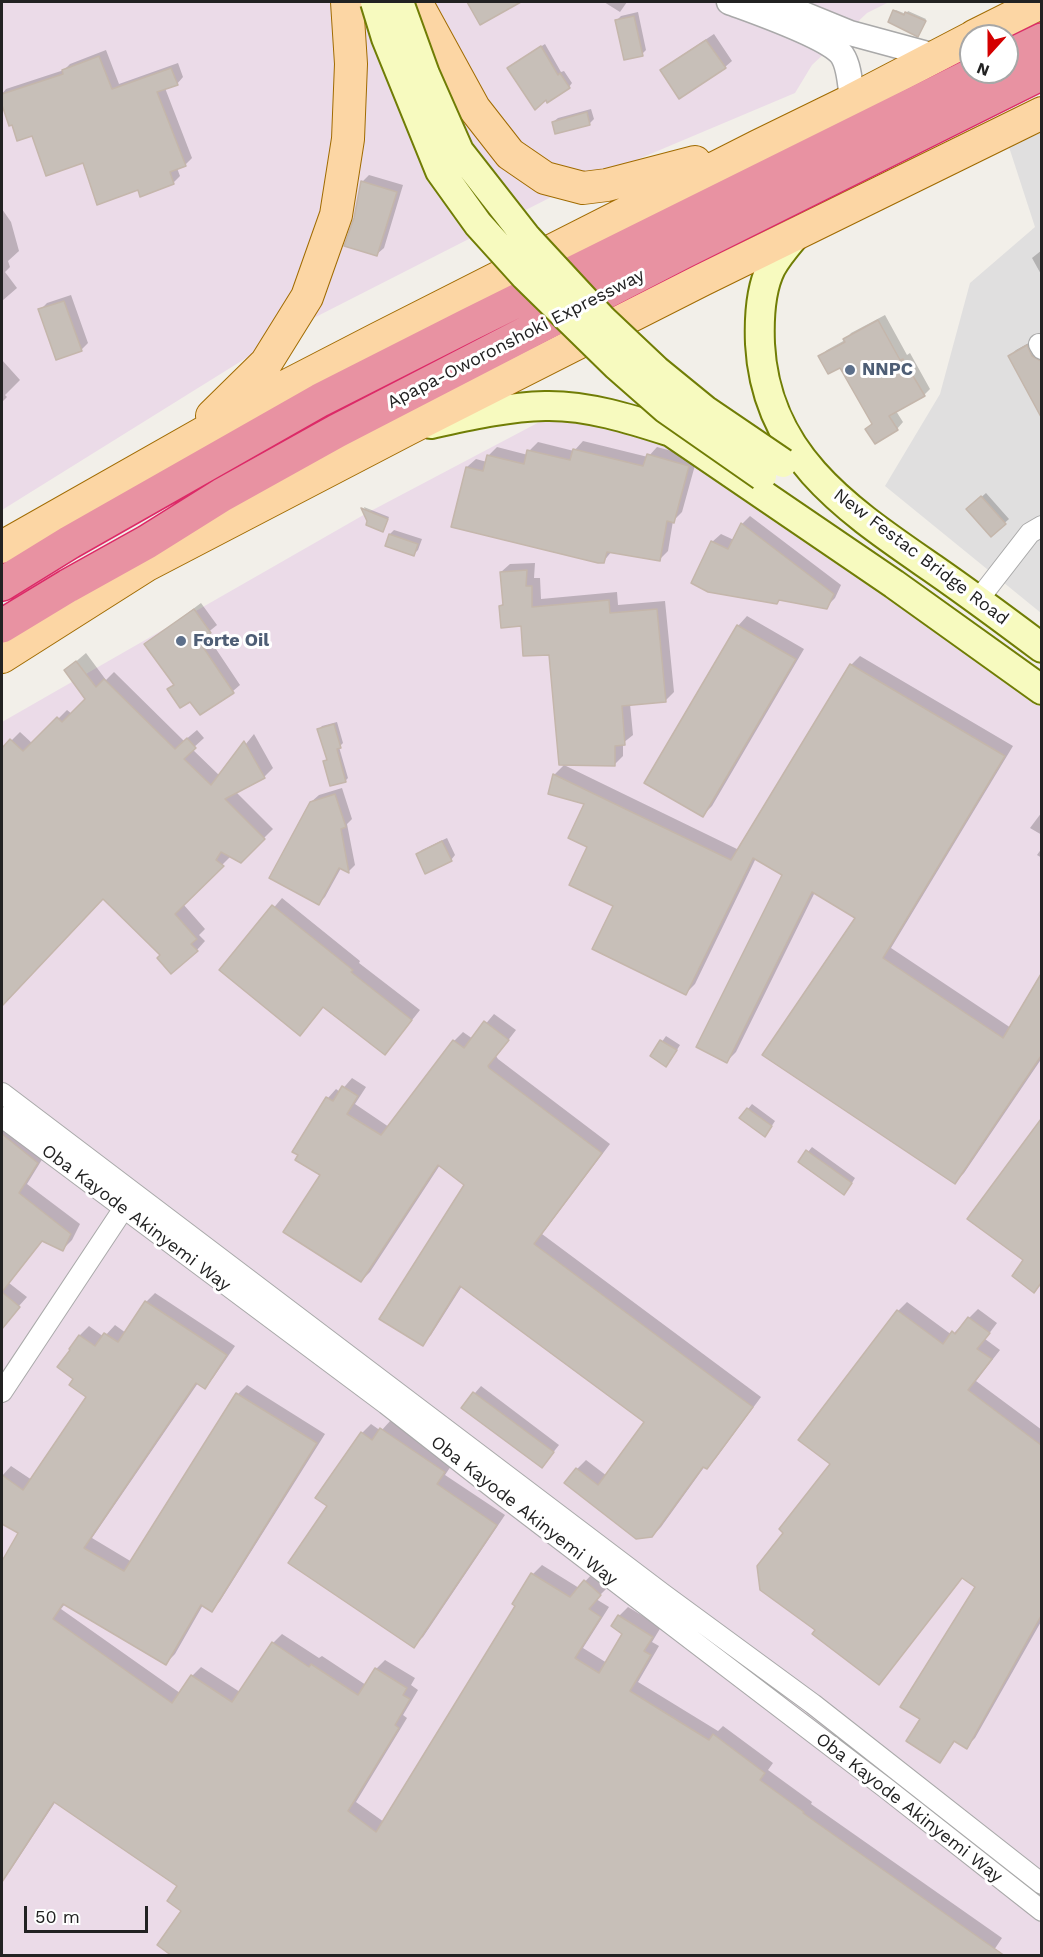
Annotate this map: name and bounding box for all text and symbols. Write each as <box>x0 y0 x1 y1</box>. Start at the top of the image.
north arrow <box>959 24 1019 84</box>
text: N <box>974 58 992 80</box>
street label: Apapa-Oworonshoki Expressway <box>384 264 648 414</box>
place label: NNPC <box>862 359 913 381</box>
marker: NNPC <box>843 363 857 377</box>
street label: New Festac Bridge Road <box>829 484 1013 630</box>
place label: Forte Oil <box>193 630 269 652</box>
marker: Forte Oil <box>174 634 188 648</box>
street label: Oba Kayode Akinyemi Way <box>37 1140 235 1296</box>
street label: Oba Kayode Akinyemi Way <box>426 1431 622 1591</box>
street label: Oba Kayode Akinyemi Way <box>811 1728 1007 1888</box>
scale bar <box>27 1894 152 1932</box>
text: 50 m <box>35 1906 80 1927</box>

